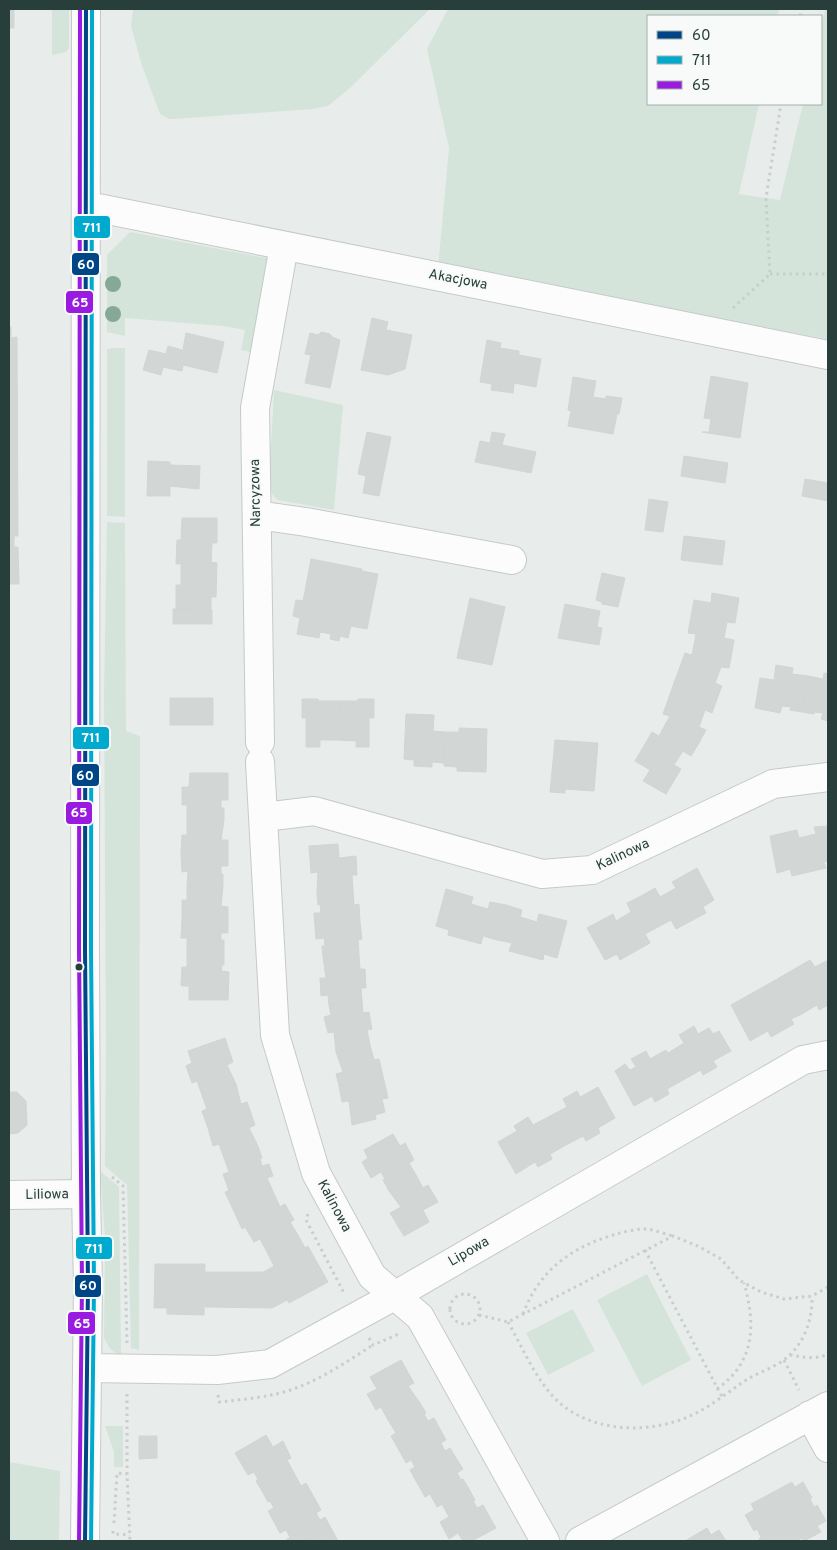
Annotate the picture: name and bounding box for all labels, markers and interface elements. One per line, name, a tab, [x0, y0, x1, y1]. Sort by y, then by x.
legend	[647, 15, 822, 105]
text: 60	[692, 27, 711, 46]
text: 711	[692, 52, 711, 71]
text: 65	[692, 77, 710, 96]
line badge: 711	[73, 215, 111, 239]
text: 711	[83, 220, 101, 237]
line badge: 60	[71, 252, 100, 276]
text: 60	[77, 257, 95, 274]
street label: Akacjowa	[427, 266, 489, 294]
line badge: 65	[65, 290, 94, 314]
text: 65	[71, 295, 89, 312]
street label: Narcyzowa	[247, 459, 265, 527]
line badge: 711	[72, 726, 110, 750]
text: 711	[82, 730, 100, 747]
line badge: 60	[71, 763, 100, 787]
text: 60	[76, 768, 94, 785]
line badge: 65	[65, 801, 93, 825]
text: 65	[70, 805, 88, 822]
street label: Kalinowa	[594, 835, 652, 875]
unlabelled marker	[74, 962, 84, 972]
street label: Kalinowa	[313, 1177, 355, 1235]
street label: Liliowa	[25, 1186, 69, 1204]
street label: Lipowa	[446, 1234, 492, 1270]
line badge: 711	[75, 1236, 113, 1260]
text: 711	[85, 1241, 103, 1258]
line badge: 60	[74, 1274, 102, 1298]
text: 60	[79, 1278, 97, 1295]
line badge: 65	[67, 1311, 96, 1335]
text: 65	[73, 1316, 91, 1333]

